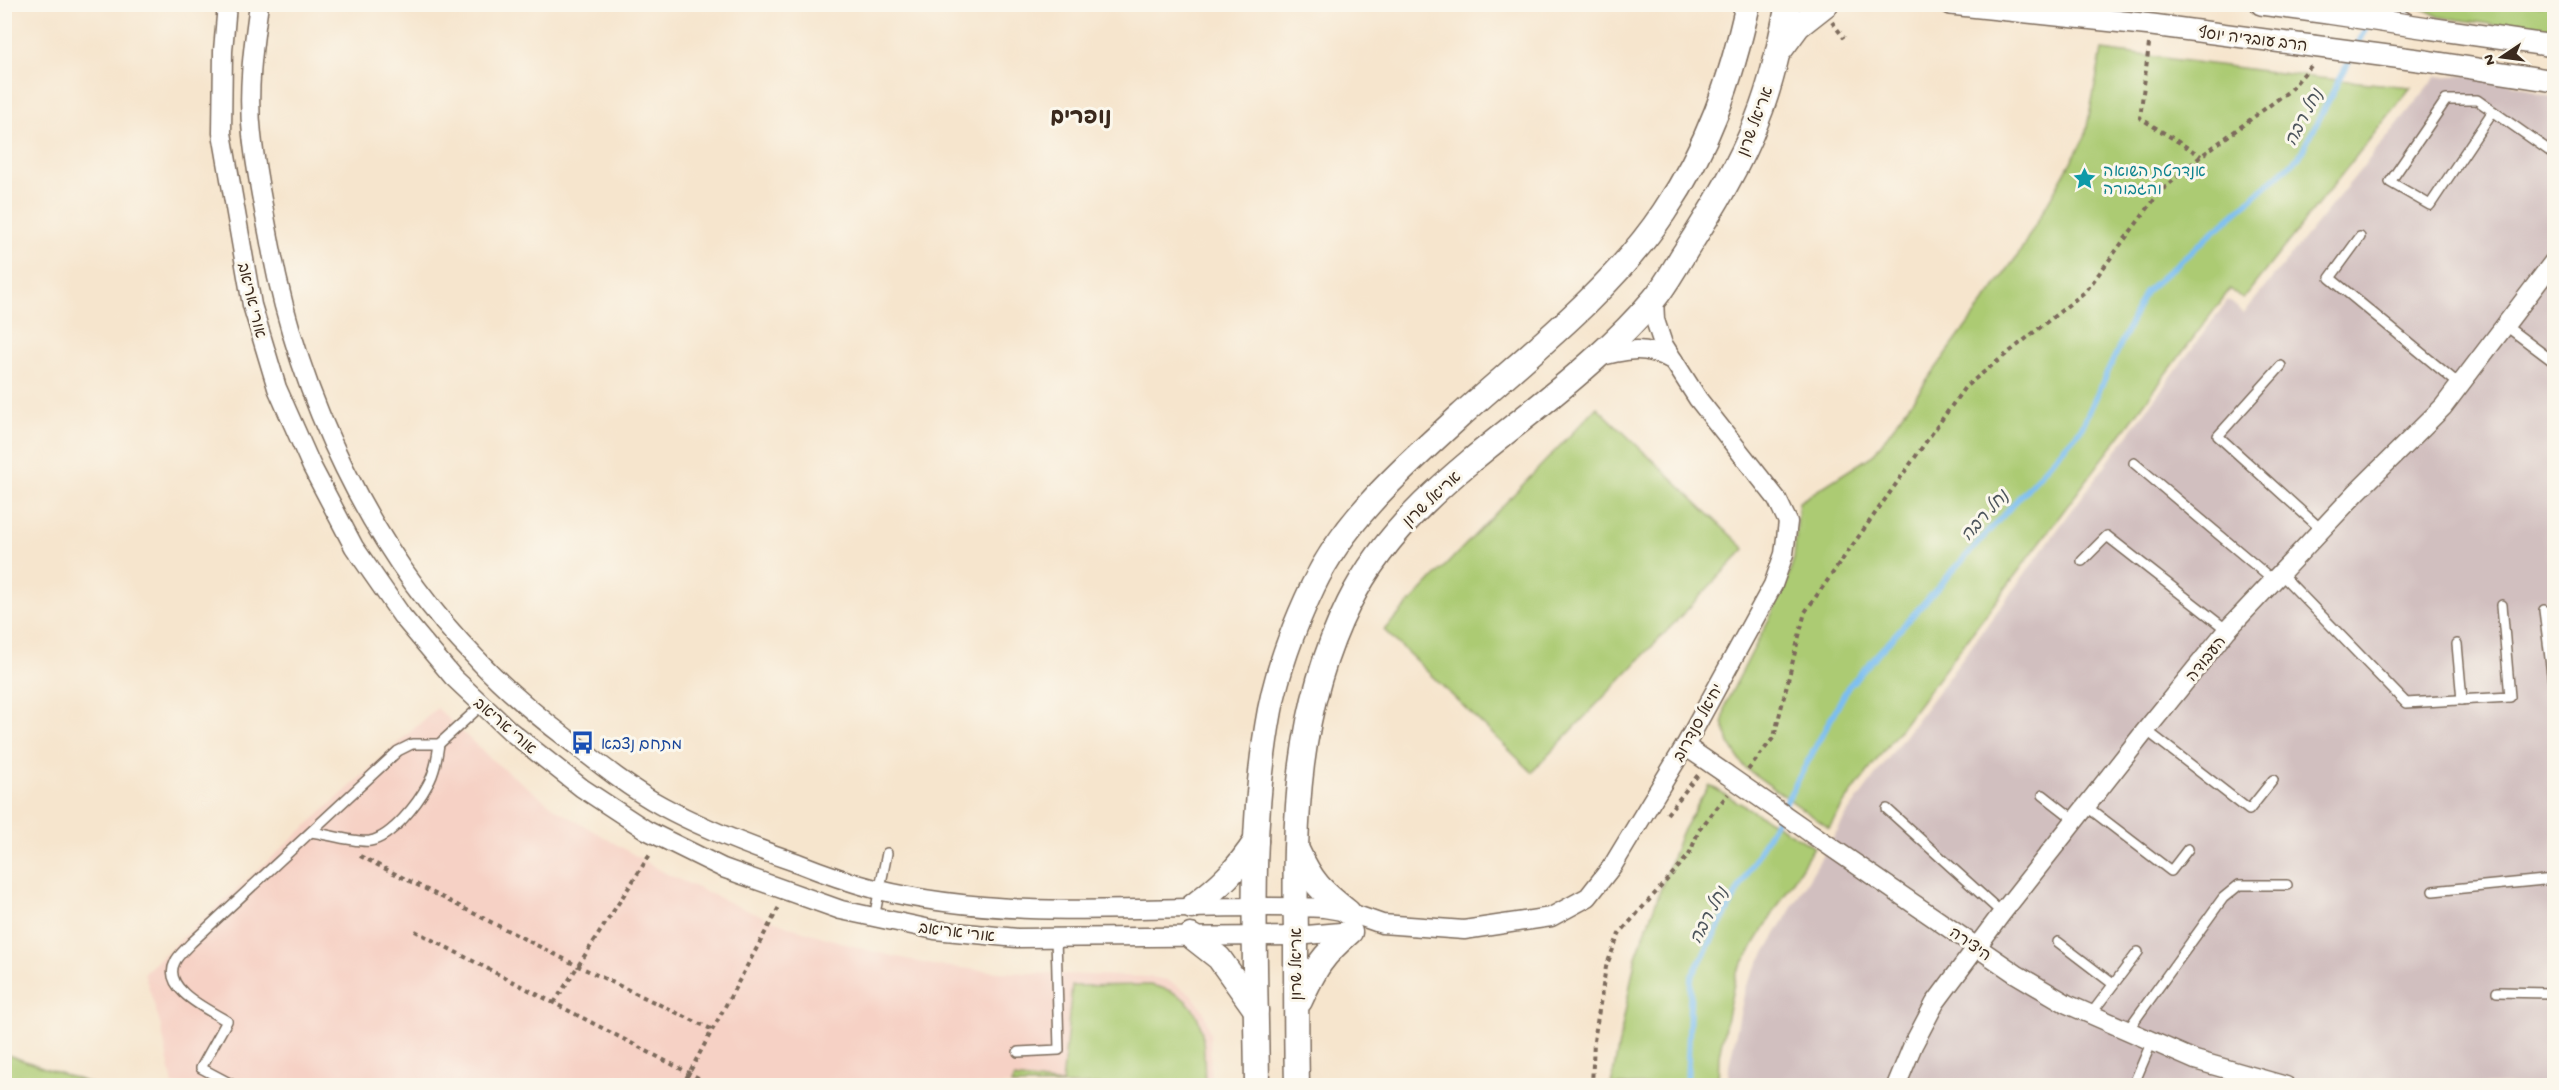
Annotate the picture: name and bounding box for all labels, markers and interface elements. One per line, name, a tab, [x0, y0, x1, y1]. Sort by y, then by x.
street label: הרב עובדיה יוסף	[2197, 23, 2309, 58]
north arrow	[2472, 27, 2532, 87]
text: N	[2480, 52, 2501, 67]
street label: אריאל שרון	[1733, 84, 1779, 160]
water label: נחל רבה	[2281, 84, 2330, 150]
district label: נופרים	[1050, 106, 1112, 132]
place label: אנדרטת השואה והגבורה	[2103, 163, 2206, 201]
place icon: אנדרטת השואה והגבורה	[2072, 166, 2098, 192]
street label: אורי אריאב	[231, 261, 268, 340]
street label: אריאל שרון	[1399, 467, 1466, 532]
water label: נחל רבה	[1957, 485, 2015, 546]
street label: העבודה	[2184, 634, 2232, 687]
street label: יחיאל סנדרוב	[1669, 681, 1729, 766]
street label: אורי אריאב	[469, 695, 539, 760]
bus stop icon: מתחם נצבא	[570, 730, 596, 756]
place label: מתחם נצבא	[601, 737, 682, 756]
water label: נחל רבה	[1686, 882, 1735, 948]
street label: אורי אריאב	[917, 920, 996, 949]
street label: היצירה	[1945, 925, 1993, 967]
street label: אריאל שרון	[1287, 928, 1308, 1000]

